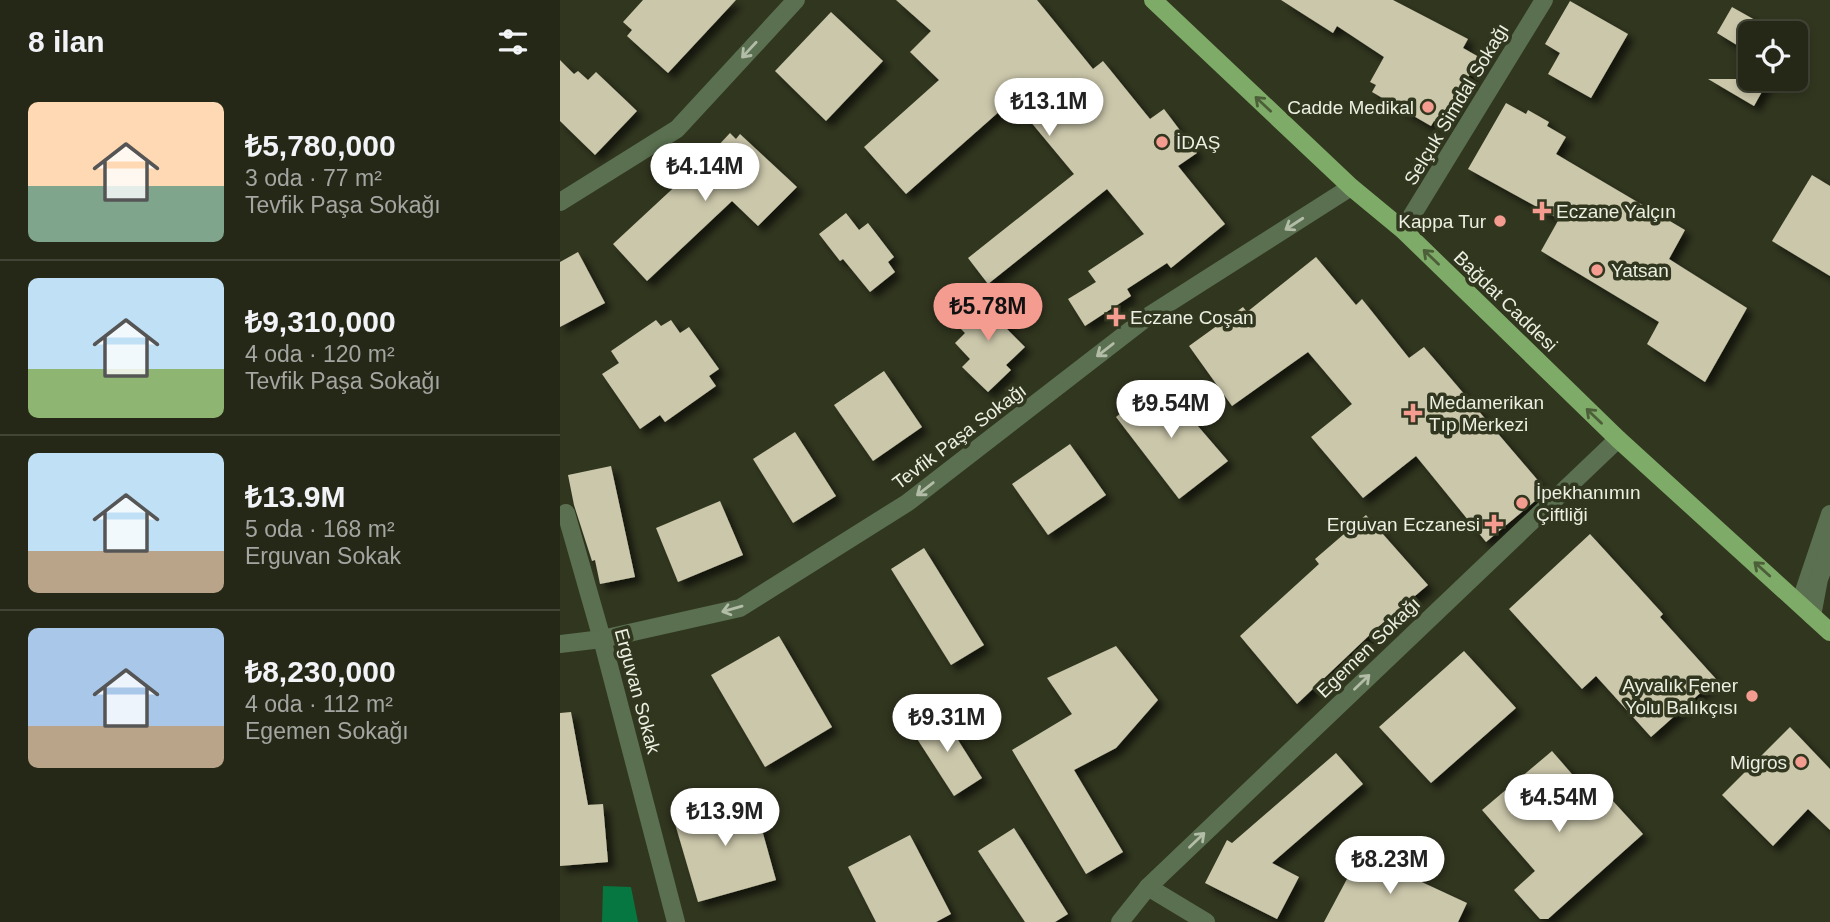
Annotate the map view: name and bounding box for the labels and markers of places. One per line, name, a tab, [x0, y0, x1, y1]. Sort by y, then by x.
pin: ₺13.1M	[992, 78, 1106, 138]
place label: Cadde Medikal	[1287, 97, 1414, 118]
marker: Cadde Medikal	[1420, 99, 1436, 115]
place label: İDAŞ	[1176, 132, 1220, 153]
marker: İDAŞ	[1154, 134, 1170, 150]
pin: ₺4.14M	[648, 144, 762, 203]
place label: Eczane Yalçın	[1556, 201, 1676, 222]
marker: Eczane Yalçın	[1534, 203, 1550, 219]
place label: Kappa Tur	[1398, 211, 1487, 232]
marker: Kappa Tur	[1492, 213, 1508, 229]
place label: Yatsan	[1611, 260, 1669, 281]
marker: Yatsan	[1589, 262, 1605, 278]
pin: ₺5.78M	[931, 284, 1045, 343]
place label: Eczane Coşan	[1130, 307, 1254, 328]
marker: Eczane Coşan	[1108, 309, 1124, 325]
pin: ₺9.54M	[1114, 380, 1228, 440]
place label: Medamerikan Tıp Merkezi	[1429, 392, 1544, 435]
marker: Medamerikan Tıp Merkezi	[1403, 403, 1423, 423]
place label: İpekhanımın Çiftliği	[1536, 482, 1641, 525]
marker: İpekhanımın Çiftliği	[1514, 495, 1530, 511]
place label: Erguvan Eczanesi	[1327, 514, 1480, 535]
marker: Erguvan Eczanesi	[1486, 516, 1502, 532]
place label: Ayvalık Fener Yolu Balıkçısı	[1622, 675, 1739, 718]
marker: Ayvalık Fener Yolu Balıkçısı	[1744, 688, 1760, 704]
pin: ₺9.31M	[890, 694, 1004, 754]
place label: Migros	[1730, 752, 1787, 773]
marker: Migros	[1793, 754, 1809, 770]
pin: ₺4.54M	[1502, 774, 1616, 834]
pin: ₺13.9M	[668, 788, 782, 848]
pin: ₺8.23M	[1333, 836, 1447, 896]

